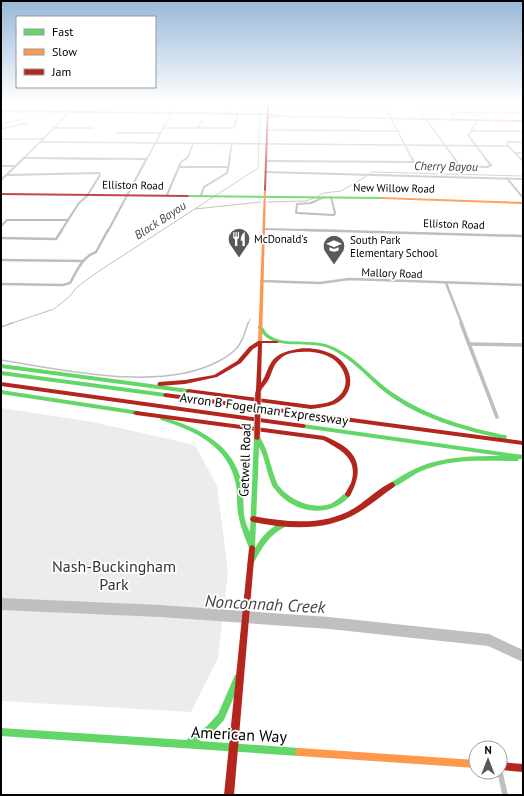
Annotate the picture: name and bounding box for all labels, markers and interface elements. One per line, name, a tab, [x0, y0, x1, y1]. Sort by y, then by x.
legend	[16, 16, 156, 88]
text: Fast	[52, 24, 73, 39]
text: Slow	[52, 44, 77, 59]
text: Jam	[51, 64, 71, 79]
water label: Cherry Bayou	[414, 158, 478, 174]
street label: Elliston Road	[102, 177, 164, 193]
street label: New Willow Road	[353, 180, 435, 196]
water label: Black Bayou	[131, 198, 189, 242]
street label: Elliston Road	[423, 216, 485, 232]
restaurant icon: McDonald's	[226, 226, 252, 259]
place label: McDonald's	[254, 232, 308, 246]
school or university icon: South Park Elementary School	[321, 233, 347, 266]
place label: South Park Elementary School	[350, 233, 438, 260]
street label: Mallory Road	[361, 265, 423, 281]
street label: Avron B Fogelman Expressway	[179, 389, 349, 429]
street label: Getwell Road	[235, 423, 255, 497]
park label: Nash-Buckingham Park	[52, 556, 176, 594]
water label: Nonconnah Creek	[204, 590, 327, 618]
street label: American Way	[191, 721, 288, 747]
north arrow	[468, 740, 508, 780]
text: N	[484, 743, 492, 757]

